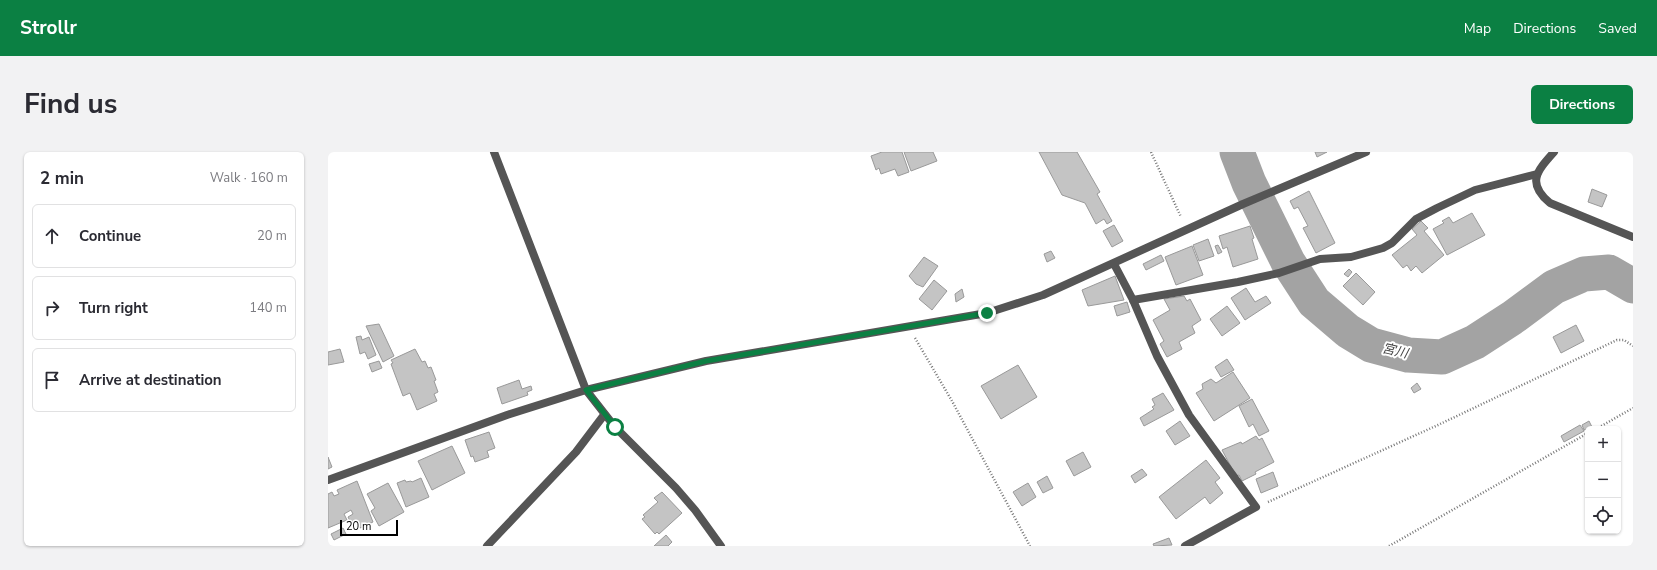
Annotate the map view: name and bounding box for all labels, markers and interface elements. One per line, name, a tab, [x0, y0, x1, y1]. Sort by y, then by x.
text: Strollr	[20, 15, 77, 41]
text: Map	[1464, 19, 1491, 38]
text: Directions	[1513, 19, 1576, 38]
text: Saved	[1598, 19, 1637, 38]
text: Find us	[24, 85, 118, 123]
button: Directions	[1531, 85, 1633, 124]
text: 2 min	[40, 167, 84, 190]
text: Walk · 160 m	[210, 169, 288, 187]
icon: ahead	[41, 225, 63, 247]
text: Continue	[79, 226, 141, 246]
text: 20 m	[257, 227, 287, 245]
icon: right	[41, 297, 63, 319]
text: Turn right	[79, 298, 148, 318]
text: 140 m	[249, 299, 287, 317]
route end	[978, 304, 996, 322]
water label: 宮川	[1380, 339, 1412, 363]
icon: arrive	[41, 369, 63, 391]
text: Arrive at destination	[79, 370, 222, 390]
route start	[606, 418, 624, 436]
map controls	[1585, 426, 1621, 534]
button: +	[1585, 426, 1621, 462]
button: −	[1585, 462, 1621, 498]
button: locate	[1585, 498, 1621, 534]
scale bar	[340, 518, 398, 537]
text: 20 m	[346, 519, 371, 534]

